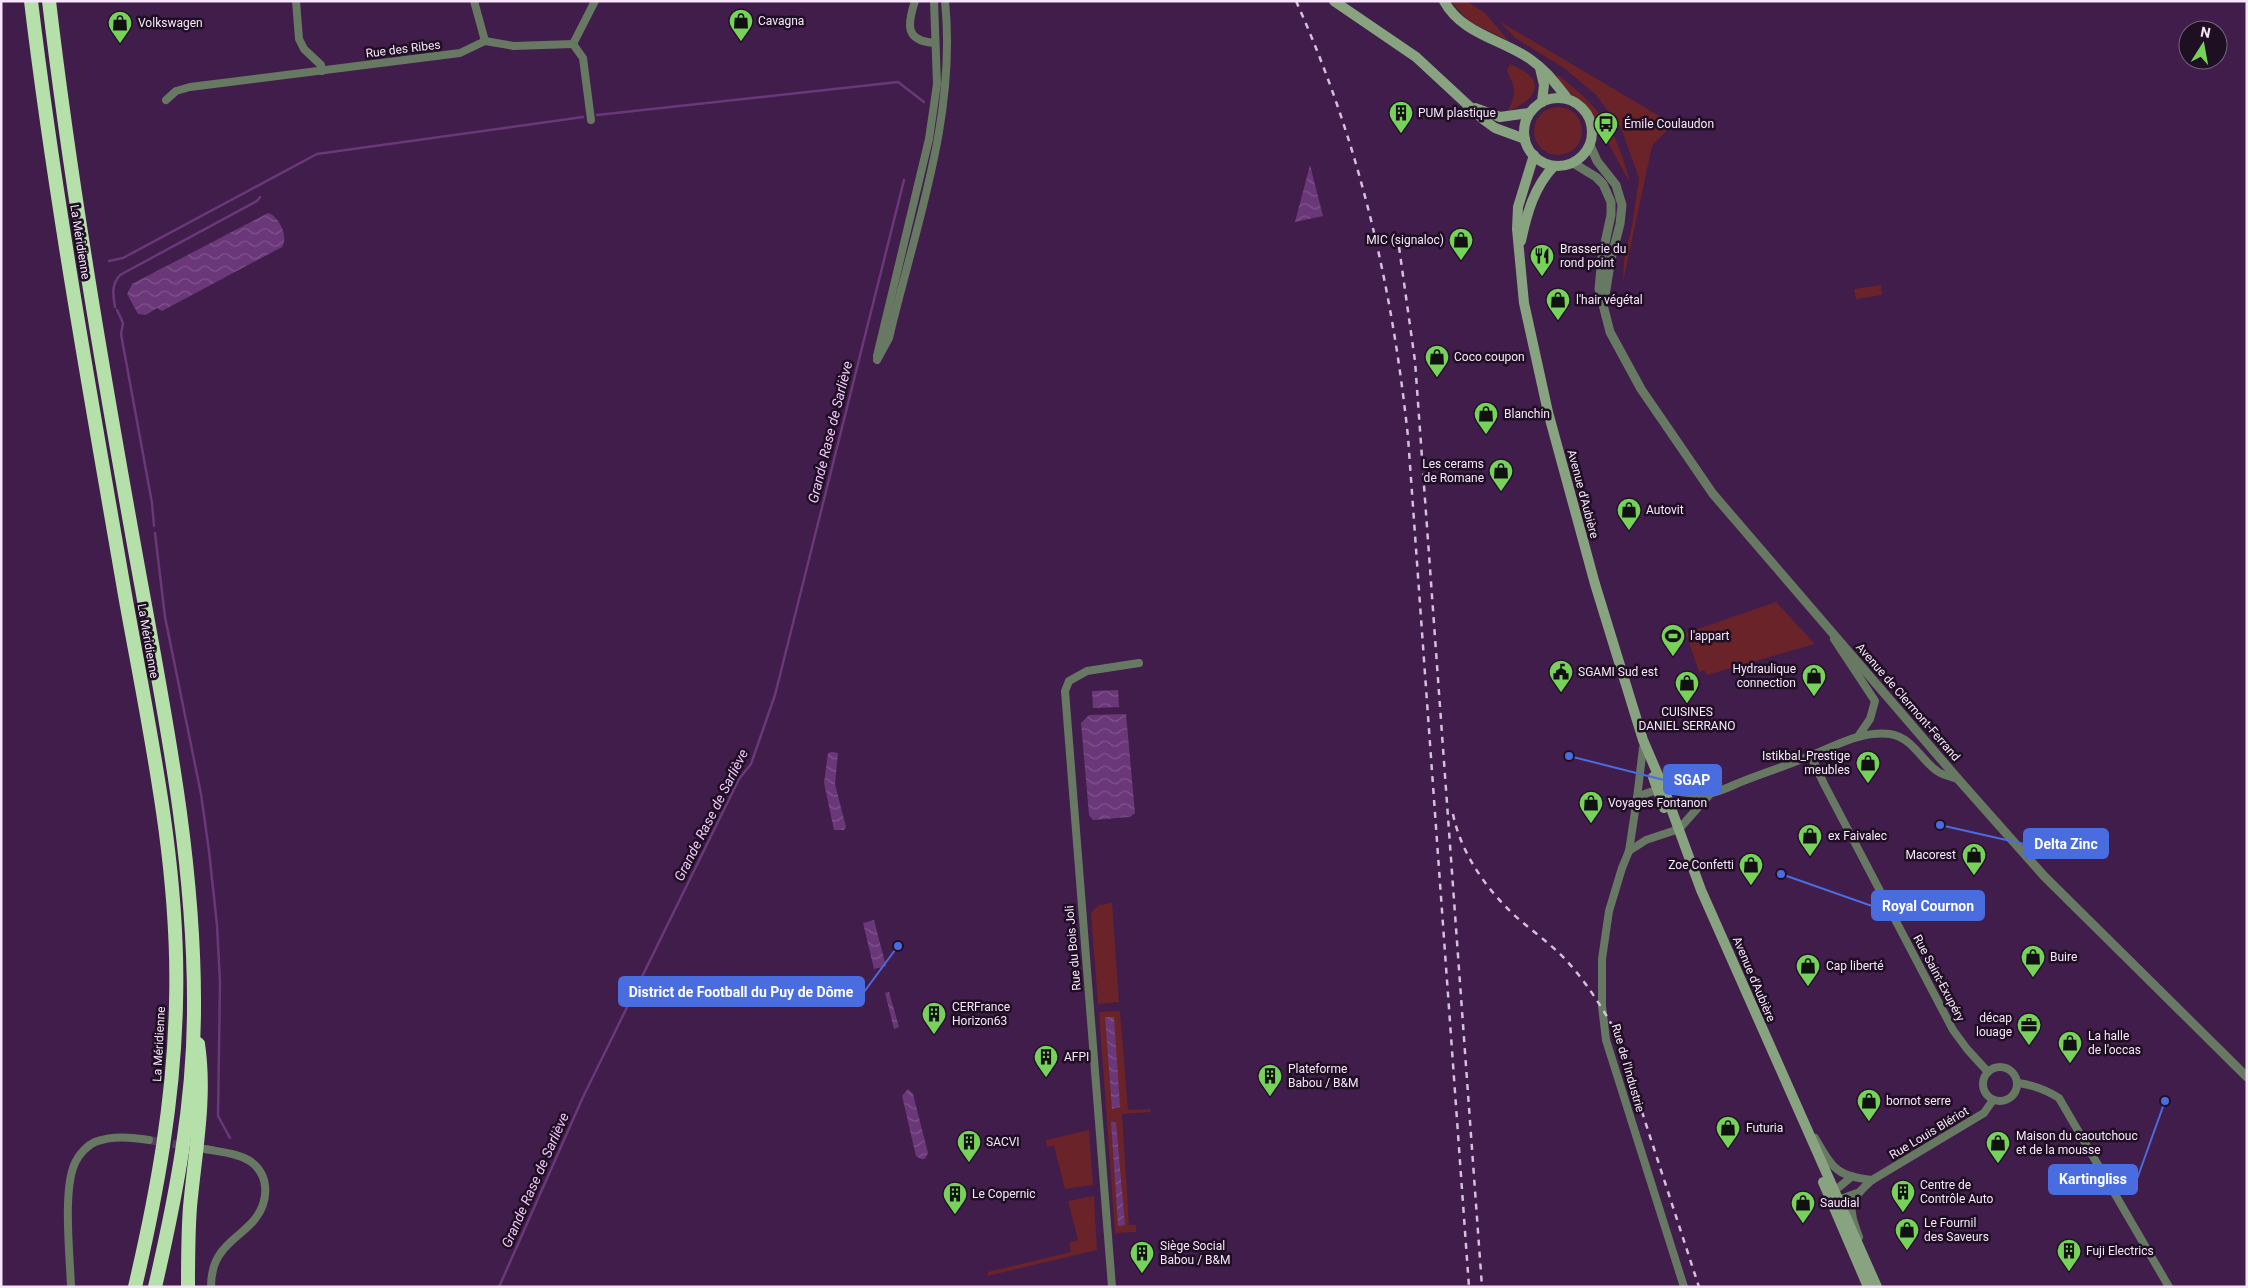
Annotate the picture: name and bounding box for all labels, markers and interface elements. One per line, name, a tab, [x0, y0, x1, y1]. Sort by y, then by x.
shop icon: Cavagna	[728, 8, 754, 42]
shop icon: Volkswagen	[107, 10, 133, 44]
place label: Cavagna	[758, 14, 804, 28]
place label: Volkswagen	[138, 16, 203, 30]
north arrow	[2178, 20, 2228, 70]
text: N	[2199, 23, 2212, 41]
street label: Rue des Ribes	[365, 37, 441, 61]
building icon: PUM plastique	[1388, 100, 1414, 134]
place label: PUM plastique	[1418, 106, 1496, 120]
bus stop icon: Émile Coulaudon	[1593, 111, 1619, 145]
place label: Émile Coulaudon	[1624, 116, 1714, 131]
street label: La Méridienne	[67, 204, 93, 280]
shop icon: MIC (signaloc)	[1448, 227, 1474, 261]
place label: MIC (signaloc)	[1366, 233, 1444, 247]
place label: Brasserie du rond point	[1560, 242, 1626, 270]
restaurant icon: Brasserie du rond point	[1529, 243, 1555, 277]
shop icon: l'hair végétal	[1545, 287, 1571, 321]
place label: l'hair végétal	[1576, 293, 1643, 307]
shop icon: Coco coupon	[1424, 344, 1450, 378]
place label: Coco coupon	[1454, 350, 1525, 364]
water label: Grande Rase de Sarliève	[805, 359, 855, 505]
shop icon: Blanchin	[1473, 401, 1499, 435]
place label: Blanchin	[1504, 407, 1550, 421]
street label: Avenue d'Aubière	[1564, 448, 1602, 540]
place label: Les cerams de Romane	[1422, 457, 1484, 485]
shop icon: Les cerams de Romane	[1488, 458, 1514, 492]
shop icon: Autovit	[1616, 497, 1642, 531]
place label: Autovit	[1646, 503, 1684, 517]
street label: La Méridienne	[135, 603, 161, 679]
sports icon: l'appart	[1660, 623, 1686, 657]
place label: l'appart	[1690, 629, 1730, 643]
street label: Avenue de Clermont-Ferrand	[1853, 640, 1963, 764]
public building icon: SGAMI Sud est	[1548, 659, 1574, 693]
place label: Hydraulique connection	[1732, 662, 1796, 690]
shop icon: Hydraulique connection	[1801, 663, 1827, 697]
place label: SGAMI Sud est	[1578, 665, 1658, 679]
shop icon: CUISINES DANIEL SERRANO	[1674, 670, 1700, 704]
place label: CUISINES DANIEL SERRANO	[1638, 705, 1736, 733]
water label: Grande Rase de Sarliève	[671, 746, 751, 884]
place label: Istikbal_Prestige meubles	[1762, 749, 1850, 777]
shop icon: Istikbal_Prestige meubles	[1855, 750, 1881, 784]
callout: SGAP	[1664, 765, 1721, 794]
text: SGAP	[1674, 772, 1710, 788]
shop icon: Voyages Fontanon	[1578, 790, 1604, 824]
place label: Voyages Fontanon	[1608, 796, 1707, 810]
shop icon: ex Faivalec	[1797, 823, 1823, 857]
place label: ex Faivalec	[1828, 829, 1887, 843]
callout: Delta Zinc	[2024, 829, 2108, 858]
text: Delta Zinc	[2034, 836, 2098, 852]
shop icon: Macorest	[1961, 842, 1987, 876]
place label: Macorest	[1905, 848, 1956, 862]
shop icon: Zoe Confetti	[1738, 852, 1764, 886]
place label: Zoe Confetti	[1668, 858, 1734, 872]
callout: Royal Cournon	[1872, 891, 1984, 920]
text: Royal Cournon	[1882, 898, 1974, 914]
street label: Rue du Bois Joli	[1062, 905, 1084, 991]
street label: Rue Saint-Exupéry	[1910, 932, 1968, 1024]
street label: Avenue d'Aubière	[1730, 934, 1778, 1024]
shop icon: Buire	[2020, 944, 2046, 978]
place label: Buire	[2050, 950, 2077, 964]
shop icon: Cap liberté	[1795, 953, 1821, 987]
place label: Cap liberté	[1826, 959, 1884, 973]
callout: District de Football du Puy de Dôme	[619, 977, 864, 1006]
text: District de Football du Puy de Dôme	[629, 984, 854, 1000]
place label: CERFrance Horizon63	[952, 1000, 1010, 1028]
building icon: CERFrance Horizon63	[921, 1001, 947, 1035]
street label: La Méridienne	[150, 1006, 168, 1082]
place label: décap louage	[1976, 1011, 2012, 1039]
office icon: décap louage	[2016, 1012, 2042, 1046]
street label: Rue de l'Industrie	[1609, 1022, 1647, 1114]
place label: La halle de l'occas	[2088, 1029, 2141, 1057]
shop icon: La halle de l'occas	[2057, 1030, 2083, 1064]
building icon: AFPI	[1033, 1044, 1059, 1078]
place label: AFPI	[1064, 1050, 1089, 1064]
place label: Plateforme Babou / B&M	[1288, 1062, 1359, 1090]
building icon: Plateforme Babou / B&M	[1257, 1063, 1283, 1097]
shop icon: bornot serre	[1856, 1088, 1882, 1122]
place label: bornot serre	[1886, 1094, 1951, 1108]
street label: Rue Louis Blériot	[1887, 1104, 1971, 1162]
water label: Grande Rase de Sarliève	[498, 1110, 572, 1250]
shop icon: Futuria	[1715, 1115, 1741, 1149]
place label: Futuria	[1746, 1121, 1783, 1135]
building icon: SACVI	[956, 1129, 982, 1163]
place label: Maison du caoutchouc et de la mousse	[2016, 1129, 2138, 1157]
shop icon: Maison du caoutchouc et de la mousse	[1985, 1130, 2011, 1164]
place label: SACVI	[986, 1135, 1020, 1149]
callout: Kartingliss	[2049, 1165, 2137, 1194]
text: Kartingliss	[2059, 1171, 2127, 1187]
place label: Centre de Contrôle Auto	[1920, 1178, 1993, 1206]
building icon: Centre de Contrôle Auto	[1890, 1179, 1916, 1213]
building icon: Le Copernic	[942, 1181, 968, 1215]
place label: Le Copernic	[972, 1187, 1035, 1201]
shop icon: Saudial	[1790, 1190, 1816, 1224]
place label: Saudial	[1820, 1196, 1859, 1210]
place label: Le Fournil des Saveurs	[1924, 1216, 1989, 1244]
shop icon: Le Fournil des Saveurs	[1894, 1217, 1920, 1251]
building icon: Fuji Electrics	[2056, 1238, 2082, 1272]
place label: Siège Social Babou / B&M	[1160, 1239, 1231, 1267]
building icon: Siège Social Babou / B&M	[1129, 1240, 1155, 1274]
place label: Fuji Electrics	[2086, 1244, 2154, 1258]

